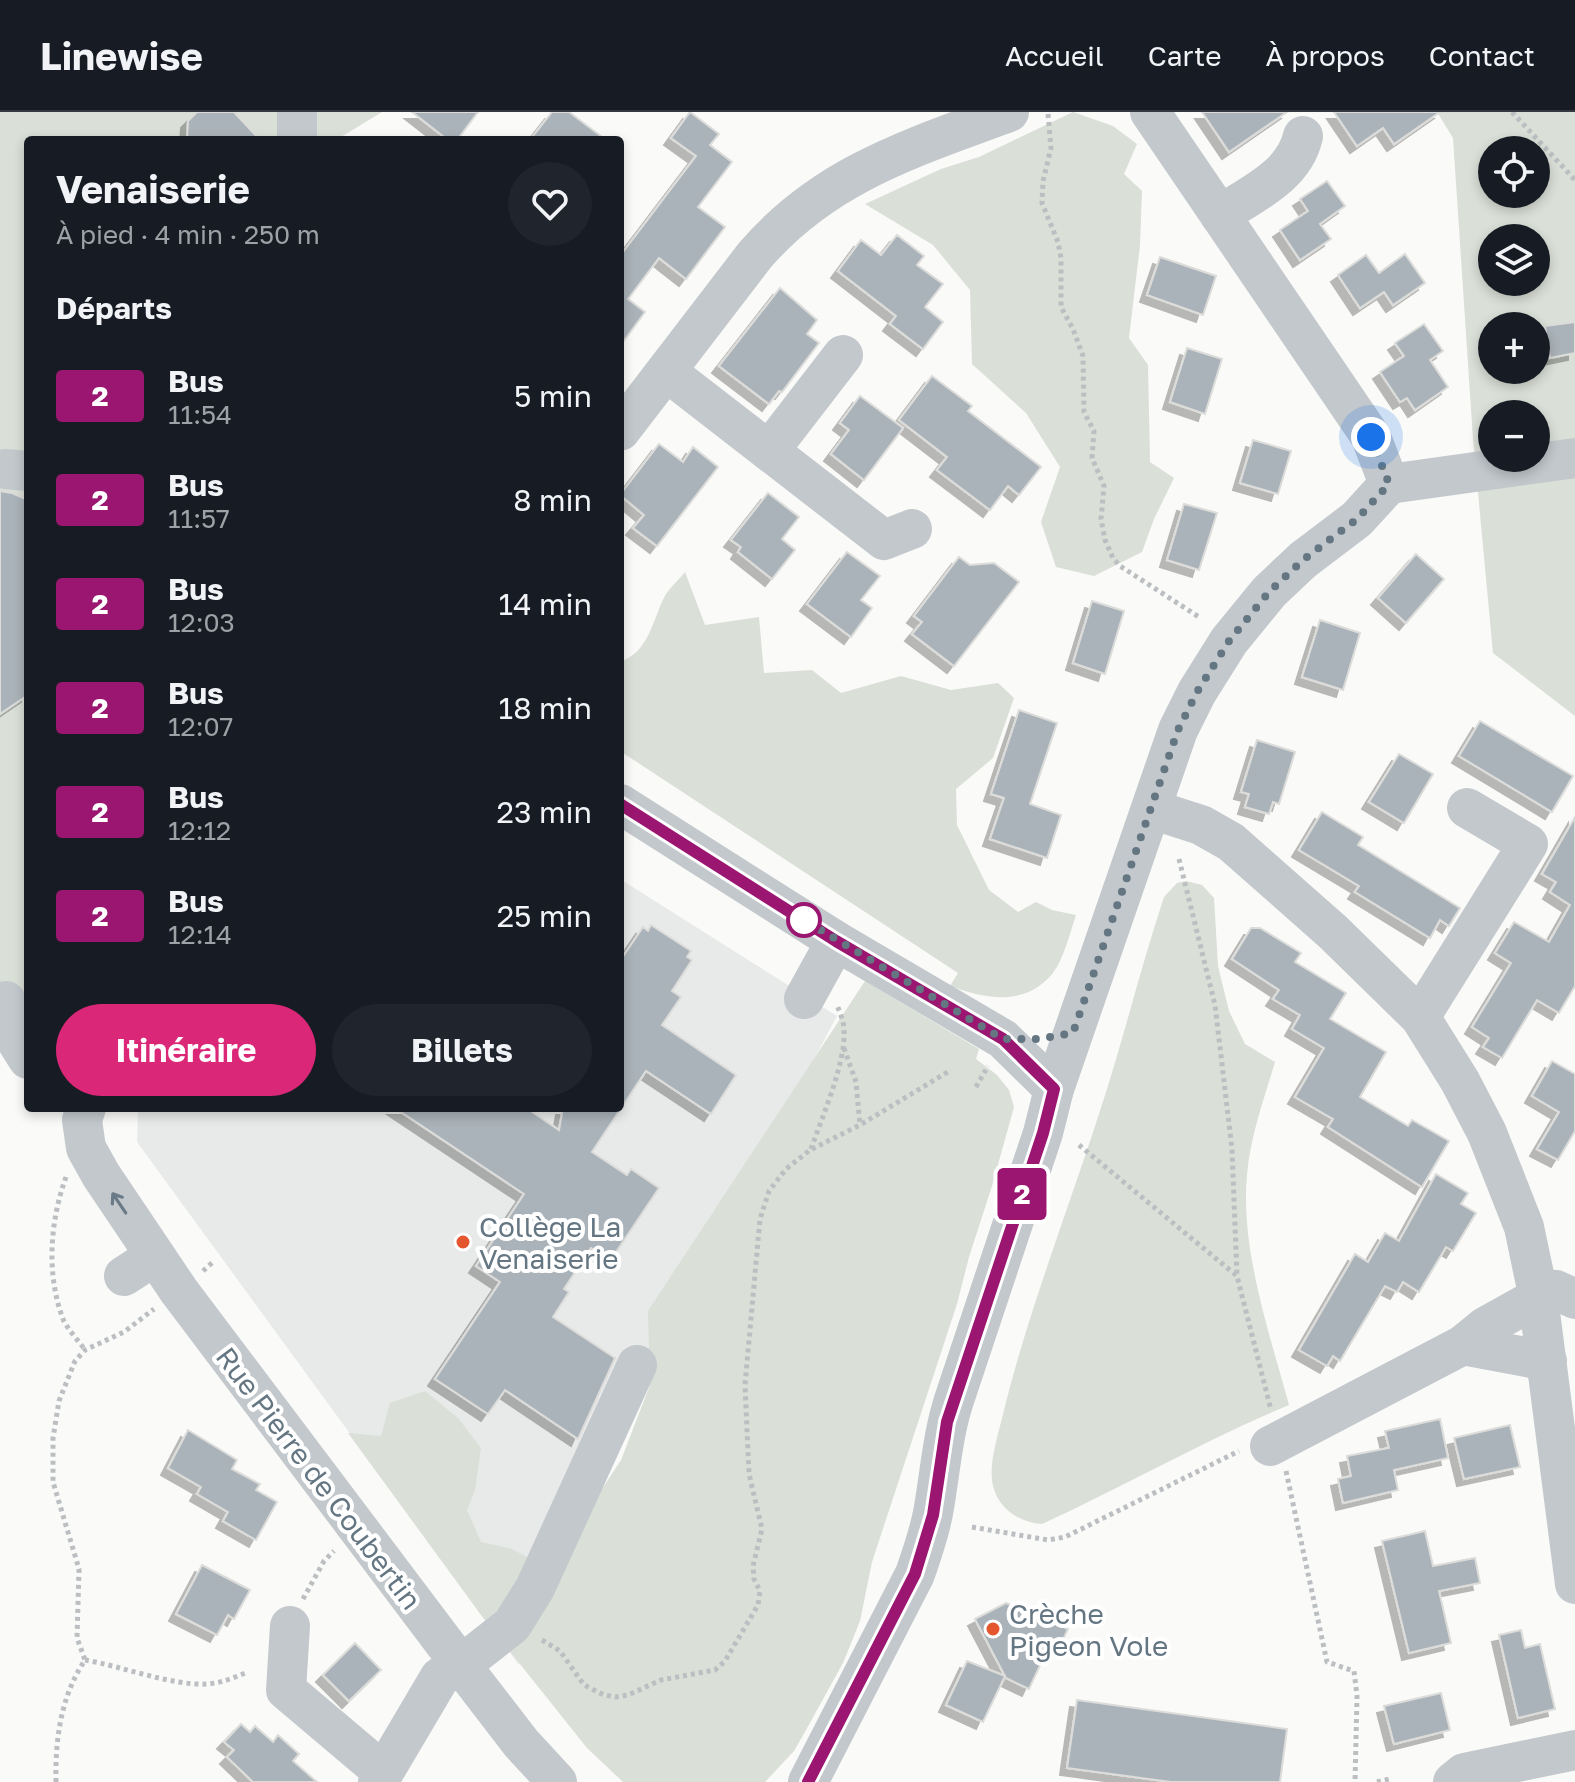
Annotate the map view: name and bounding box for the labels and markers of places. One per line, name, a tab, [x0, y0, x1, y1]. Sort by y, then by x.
unlabelled marker	[787, 903, 821, 937]
place label: Collège La Venaiserie	[479, 1210, 621, 1275]
marker: Collège La Venaiserie	[454, 1233, 472, 1251]
place label: Crèche Pigeon Vole	[1009, 1597, 1168, 1662]
marker: Crèche Pigeon Vole	[984, 1620, 1002, 1638]

